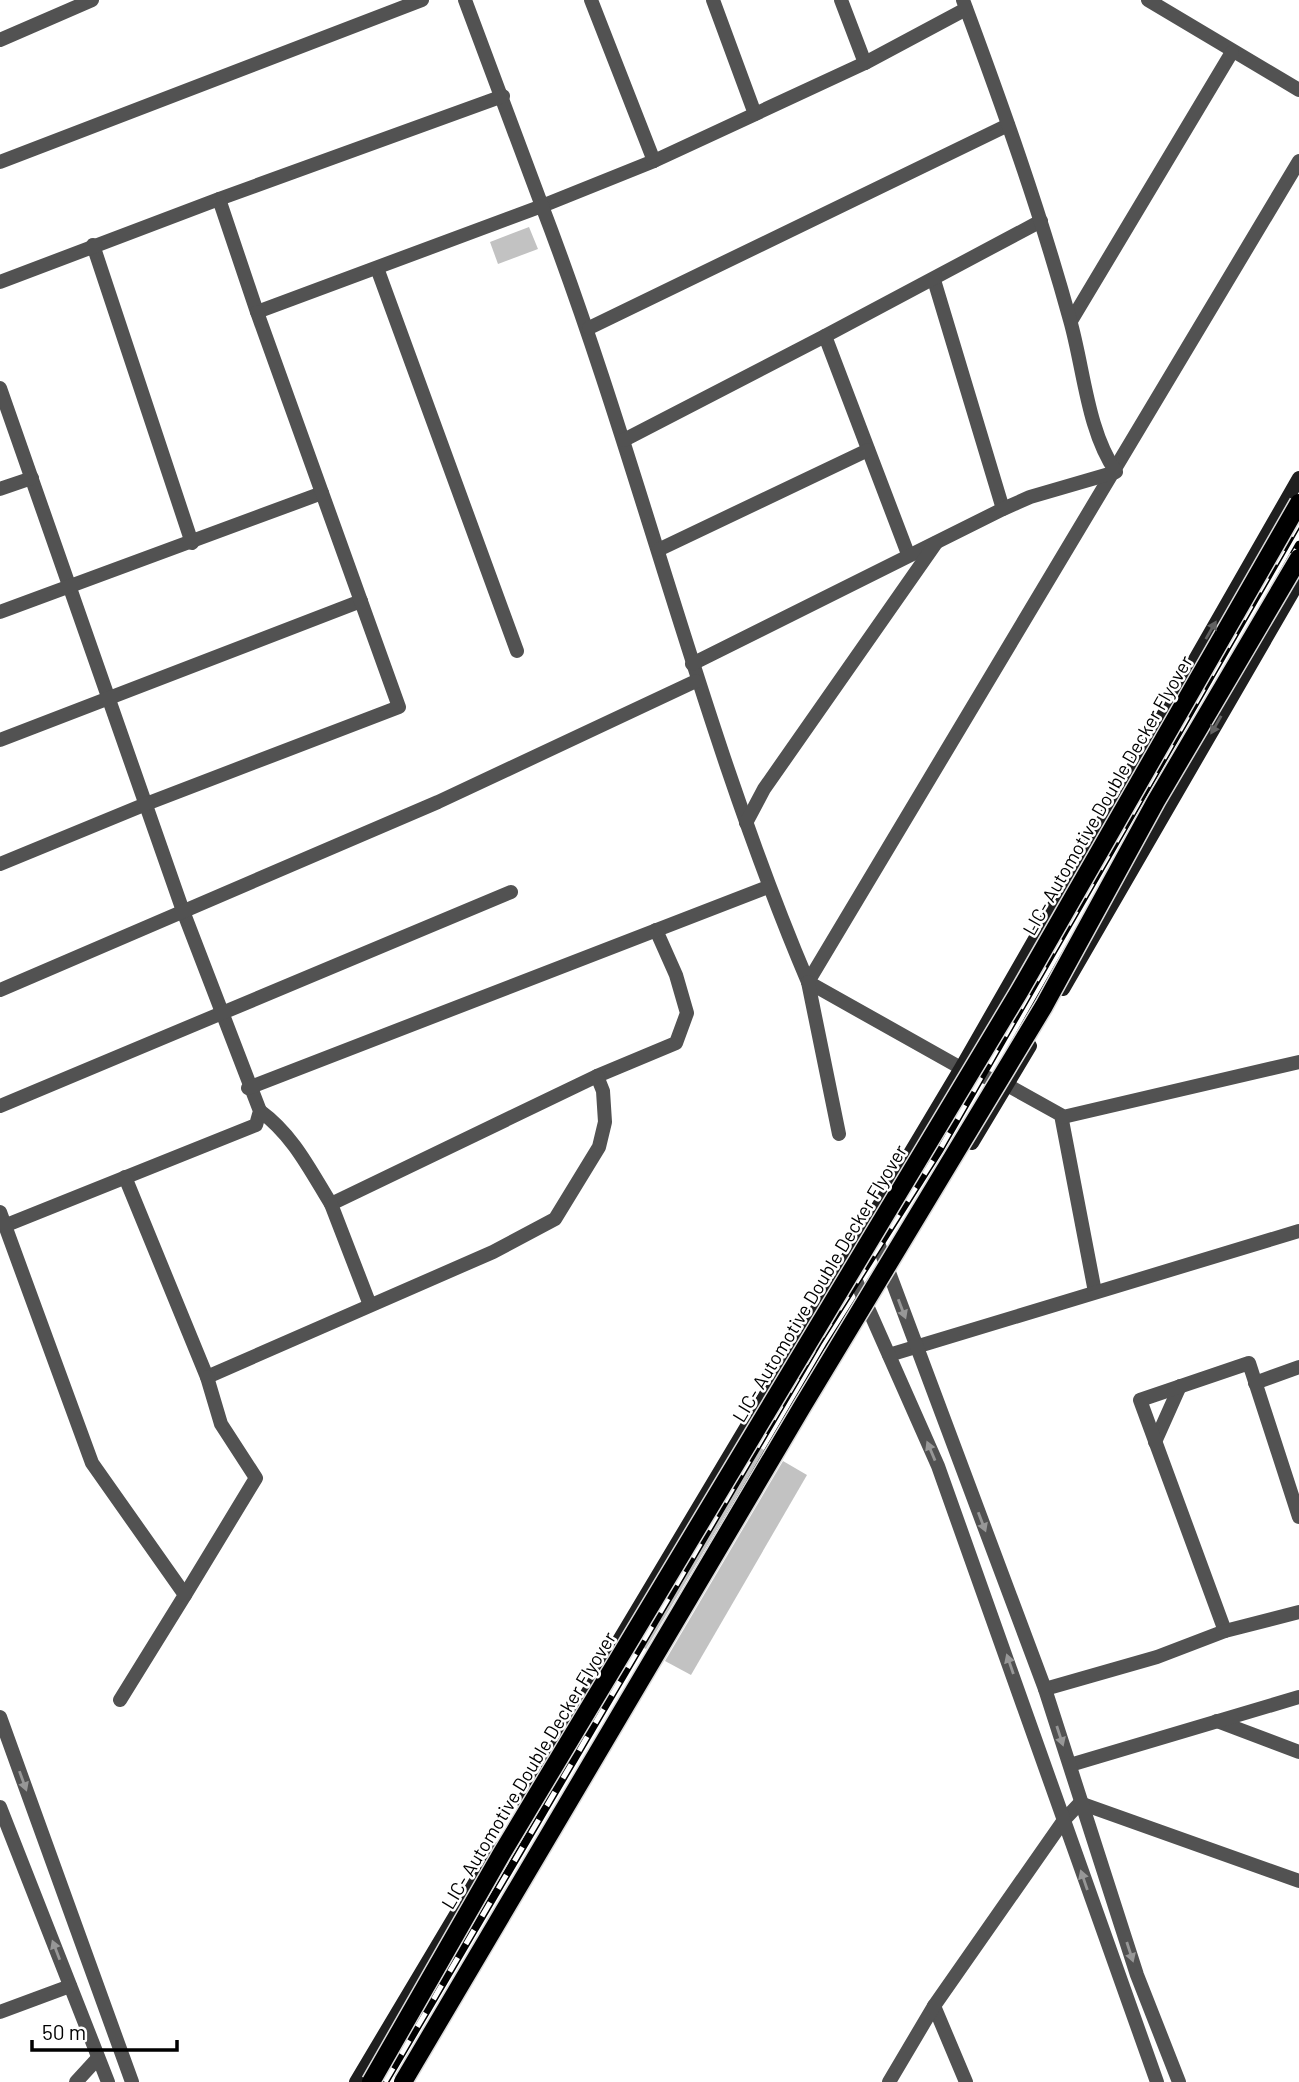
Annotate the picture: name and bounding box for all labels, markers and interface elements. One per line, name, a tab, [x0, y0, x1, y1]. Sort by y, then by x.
one-way arrow	[1205, 620, 1217, 640]
street label: LIC- Automotive Double Decker Flyover	[1017, 651, 1197, 939]
one-way arrow	[1209, 716, 1222, 735]
street label: LIC- Automotive Double Decker Flyover	[727, 1140, 911, 1426]
one-way arrow	[897, 1299, 908, 1320]
one-way arrow	[925, 1441, 937, 1461]
one-way arrow	[977, 1512, 988, 1533]
street label: LIC- Automotive Double Decker Flyover	[436, 1627, 620, 1913]
one-way arrow	[1004, 1654, 1015, 1675]
one-way arrow	[1056, 1725, 1066, 1746]
one-way arrow	[18, 1770, 29, 1791]
one-way arrow	[1078, 1869, 1089, 1890]
one-way arrow	[51, 1940, 62, 1961]
one-way arrow	[1125, 1942, 1136, 1963]
scale bar	[32, 2008, 177, 2052]
text: 50 m	[42, 2019, 86, 2044]

